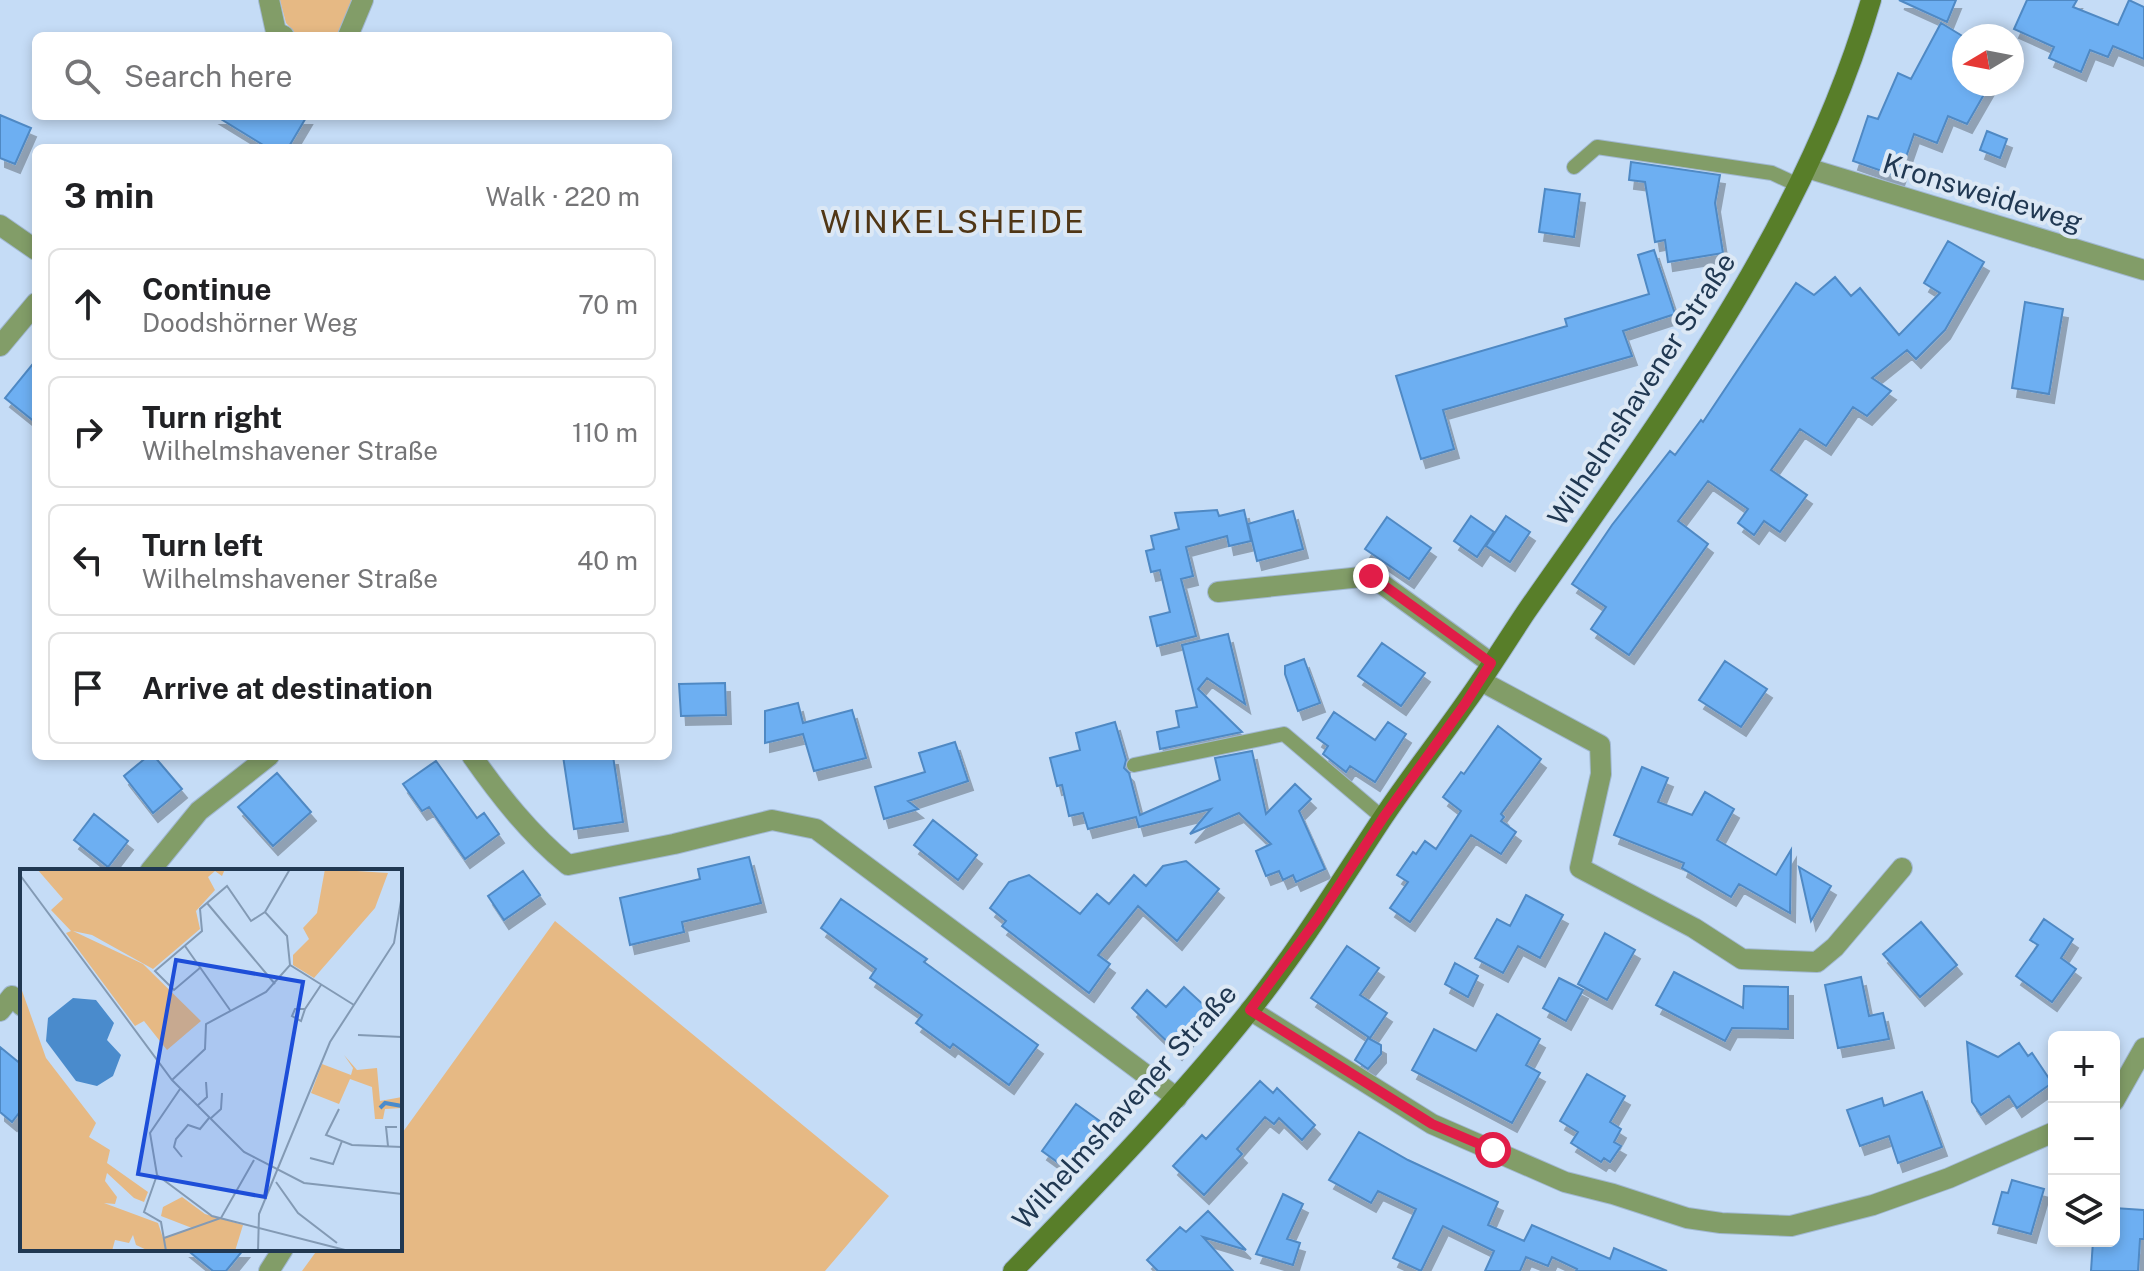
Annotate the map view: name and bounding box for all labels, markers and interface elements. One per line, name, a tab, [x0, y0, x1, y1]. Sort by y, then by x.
north arrow	[1952, 24, 2024, 96]
search box	[32, 32, 672, 120]
icon: search	[60, 54, 104, 98]
text: Search here	[124, 58, 292, 94]
street label: Kronsweideweg	[1879, 146, 2087, 238]
text: 3 min	[64, 176, 154, 216]
text: Walk · 220 m	[485, 181, 640, 212]
district label: WINKELSHEIDE	[820, 203, 1086, 240]
street label: Wilhelmshavener Straße	[1540, 246, 1742, 532]
text: Continue	[142, 271, 272, 307]
icon: ahead	[66, 282, 110, 326]
text: 70 m	[578, 289, 638, 320]
text: Doodshörner Weg	[142, 307, 358, 338]
text: Turn right	[142, 399, 282, 435]
icon: right	[66, 410, 110, 454]
text: 110 m	[572, 417, 638, 448]
text: Wilhelmshavener Straße	[142, 435, 438, 466]
text: Turn left	[142, 527, 263, 563]
icon: left	[66, 538, 110, 582]
text: 40 m	[577, 545, 638, 576]
route end	[1353, 558, 1389, 594]
text: Wilhelmshavener Straße	[142, 563, 438, 594]
icon: arrive	[66, 666, 110, 710]
text: Arrive at destination	[142, 670, 433, 706]
inset map	[20, 869, 402, 1251]
street label: Wilhelmshavener Straße	[1005, 977, 1243, 1235]
map controls	[2048, 1031, 2120, 1247]
button: +	[2048, 1031, 2120, 1103]
button: −	[2048, 1103, 2120, 1175]
route start	[1475, 1132, 1511, 1168]
button: layers	[2048, 1175, 2120, 1247]

